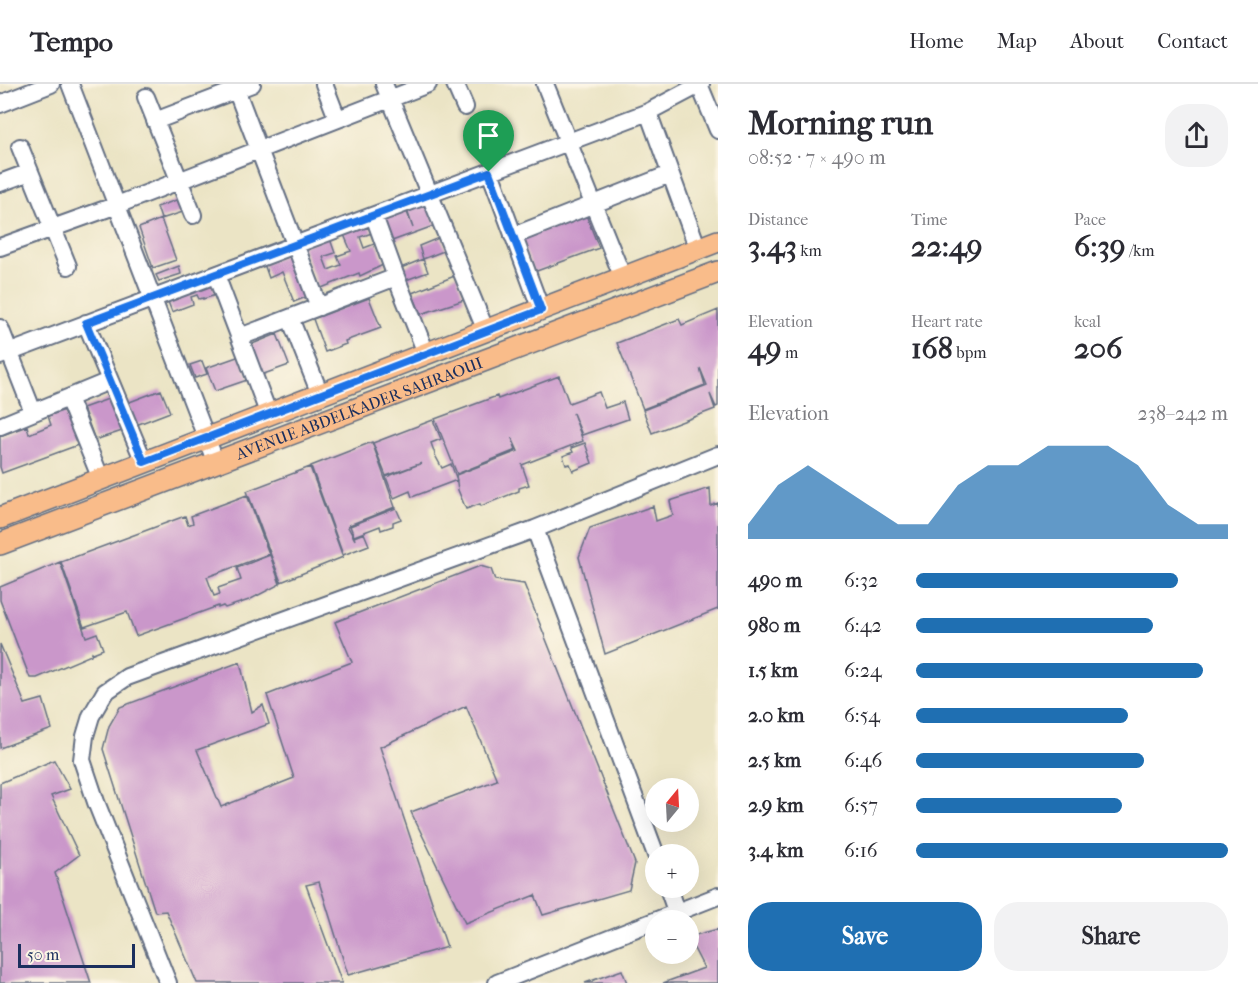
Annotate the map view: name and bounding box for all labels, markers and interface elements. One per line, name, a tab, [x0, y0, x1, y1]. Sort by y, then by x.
text: Tempo	[30, 25, 113, 58]
text: Home	[909, 29, 964, 53]
text: Map	[997, 29, 1037, 53]
text: About	[1070, 29, 1124, 53]
text: Contact	[1157, 29, 1228, 53]
text: Morning run	[748, 104, 933, 143]
button: share	[1165, 104, 1228, 167]
pin	[463, 110, 514, 172]
icon: arrive	[472, 119, 505, 152]
text: 08:52 · 7 × 490 m	[748, 146, 886, 169]
text: Distance	[748, 210, 808, 229]
text: Time	[911, 210, 947, 229]
text: Pace	[1074, 210, 1106, 229]
text: 3.43	[748, 229, 797, 264]
text: 22:49	[911, 229, 983, 264]
text: 6:39	[1074, 229, 1126, 264]
text: km	[797, 241, 822, 260]
text: /km	[1126, 241, 1154, 260]
text: Elevation	[748, 312, 813, 331]
text: Heart rate	[911, 312, 983, 331]
text: kcal	[1074, 312, 1101, 331]
text: 49	[748, 331, 781, 366]
text: 168	[911, 331, 953, 366]
text: 206	[1074, 331, 1122, 366]
text: m	[781, 343, 798, 362]
text: bpm	[953, 343, 987, 362]
street label: AVENUE ABDELKADER SAHRAOUI	[232, 353, 485, 464]
text: Elevation	[748, 402, 829, 425]
text: 238–242 m	[1137, 402, 1228, 425]
text: 490 m	[748, 569, 802, 592]
text: 6:32	[844, 569, 878, 592]
text: 980 m	[748, 614, 801, 637]
text: 6:42	[844, 614, 882, 637]
text: 1.5 km	[748, 659, 798, 682]
text: 6:24	[844, 659, 882, 682]
text: 2.0 km	[748, 704, 804, 727]
text: 6:54	[844, 704, 880, 727]
text: 2.5 km	[748, 749, 801, 772]
text: 6:46	[844, 749, 882, 772]
north arrow	[645, 778, 699, 832]
map controls	[645, 778, 699, 964]
text: 2.9 km	[748, 794, 804, 817]
text: 6:57	[844, 794, 878, 817]
text: 3.4 km	[748, 839, 804, 862]
text: 6:16	[844, 839, 878, 862]
button: +	[645, 844, 699, 898]
button: Save	[748, 902, 982, 971]
button: Share	[994, 902, 1228, 971]
button: −	[645, 910, 699, 964]
scale bar	[18, 941, 135, 968]
text: 50 m	[27, 945, 59, 964]

